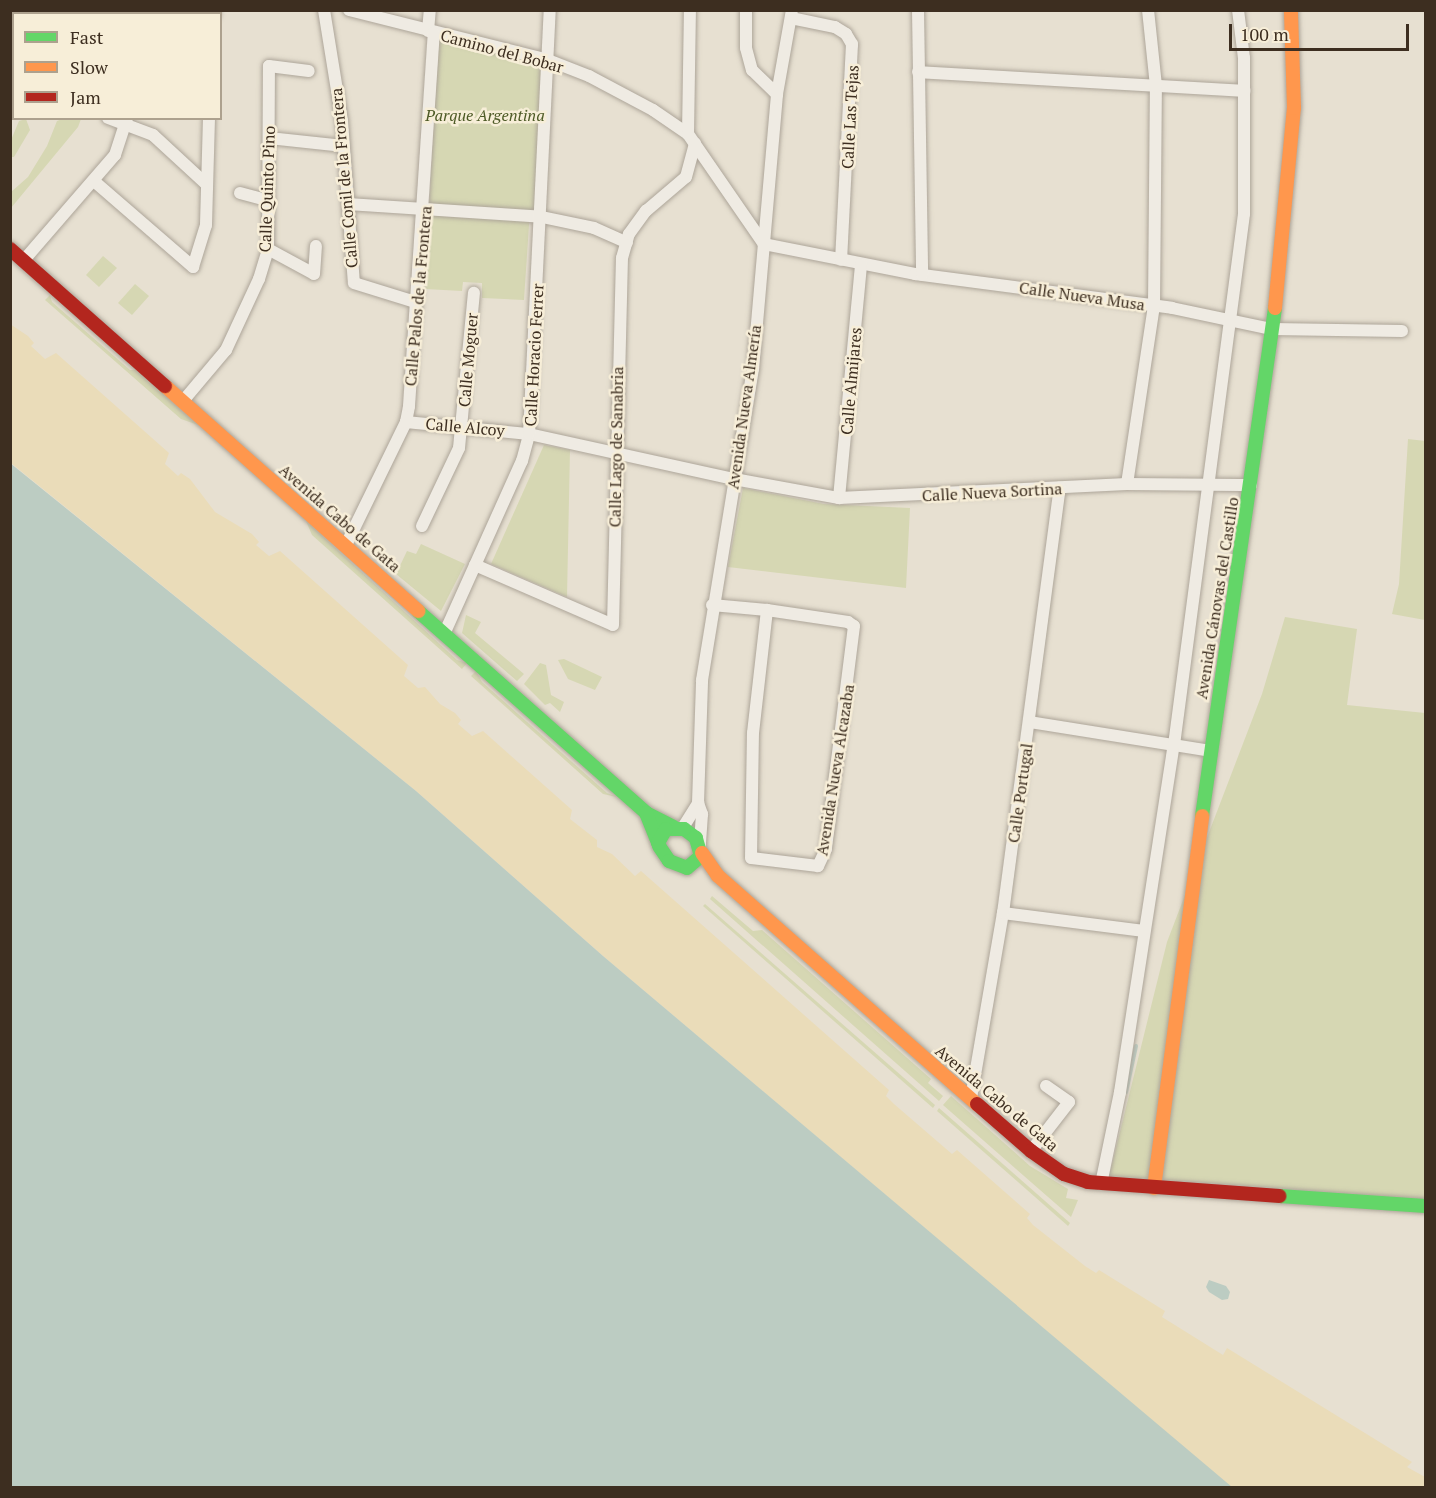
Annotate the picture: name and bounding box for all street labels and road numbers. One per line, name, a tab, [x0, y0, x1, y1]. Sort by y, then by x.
street label: Camino del Bobar	[438, 25, 566, 77]
street label: Calle Las Tejas	[838, 64, 862, 170]
street label: Calle Conil de la Frontera	[327, 87, 361, 269]
street label: Calle Quinto Pino	[255, 125, 279, 253]
street label: Calle Palos de la Frontera	[401, 205, 435, 387]
street label: Calle Nueva Musa	[1018, 278, 1146, 314]
street label: Calle Horacio Ferrer	[521, 283, 547, 427]
street label: Calle Moguer	[454, 312, 482, 408]
street label: Avenida Nueva Almería	[723, 323, 765, 491]
street label: Calle Almijares	[837, 326, 865, 436]
street label: Calle Lago de Sanabria	[605, 366, 627, 528]
street label: Calle Alcoy	[425, 414, 505, 440]
street label: Avenida Cabo de Gata	[275, 460, 405, 576]
street label: Calle Nueva Sortina	[921, 479, 1063, 505]
street label: Avenida Cánovas del Castillo	[1192, 496, 1242, 700]
street label: Avenida Nueva Alcazaba	[812, 683, 858, 857]
street label: Calle Portugal	[1004, 742, 1036, 844]
street label: Avenida Cabo de Gata	[932, 1041, 1062, 1155]

